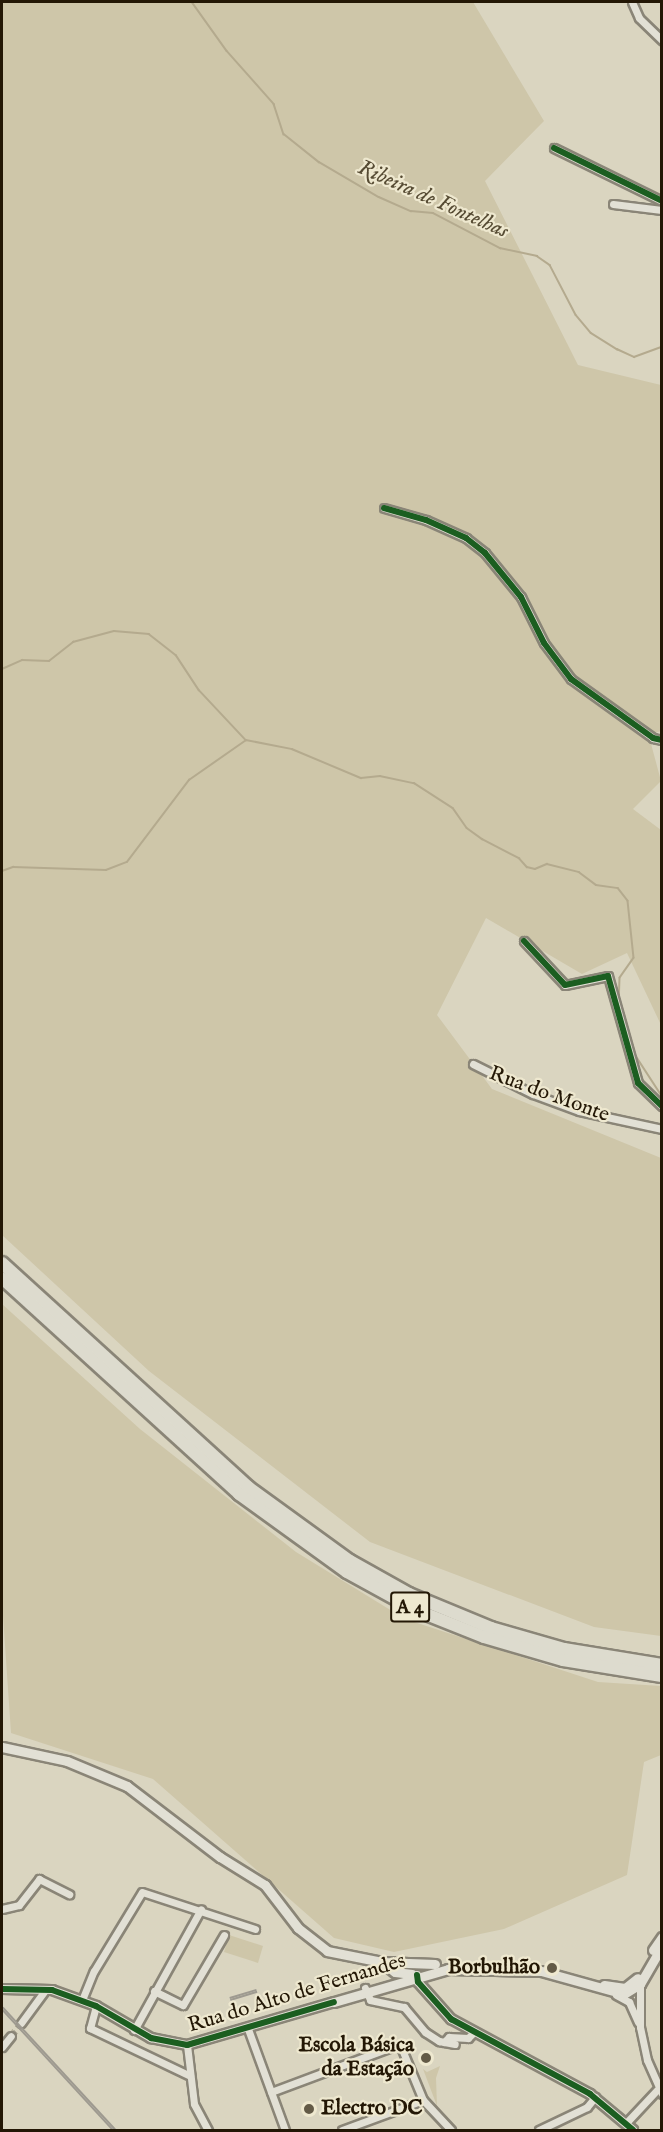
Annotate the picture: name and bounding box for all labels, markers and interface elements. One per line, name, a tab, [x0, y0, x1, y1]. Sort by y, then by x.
water label: Ribeira de Fontelhas	[354, 155, 512, 245]
street label: Rua do Monte	[485, 1062, 613, 1128]
road number: A 4	[389, 1590, 431, 1624]
street label: Rua do Alto de Fernandes	[185, 1949, 409, 2039]
place label: Borbulhão	[448, 1955, 540, 1981]
marker: Borbulhão	[545, 1961, 559, 1975]
place label: Escola Básica da Estação	[298, 2033, 414, 2083]
marker: Escola Básica da Estação	[419, 2051, 433, 2065]
place label: Electro DC	[321, 2096, 423, 2122]
marker: Electro DC	[302, 2102, 316, 2116]

